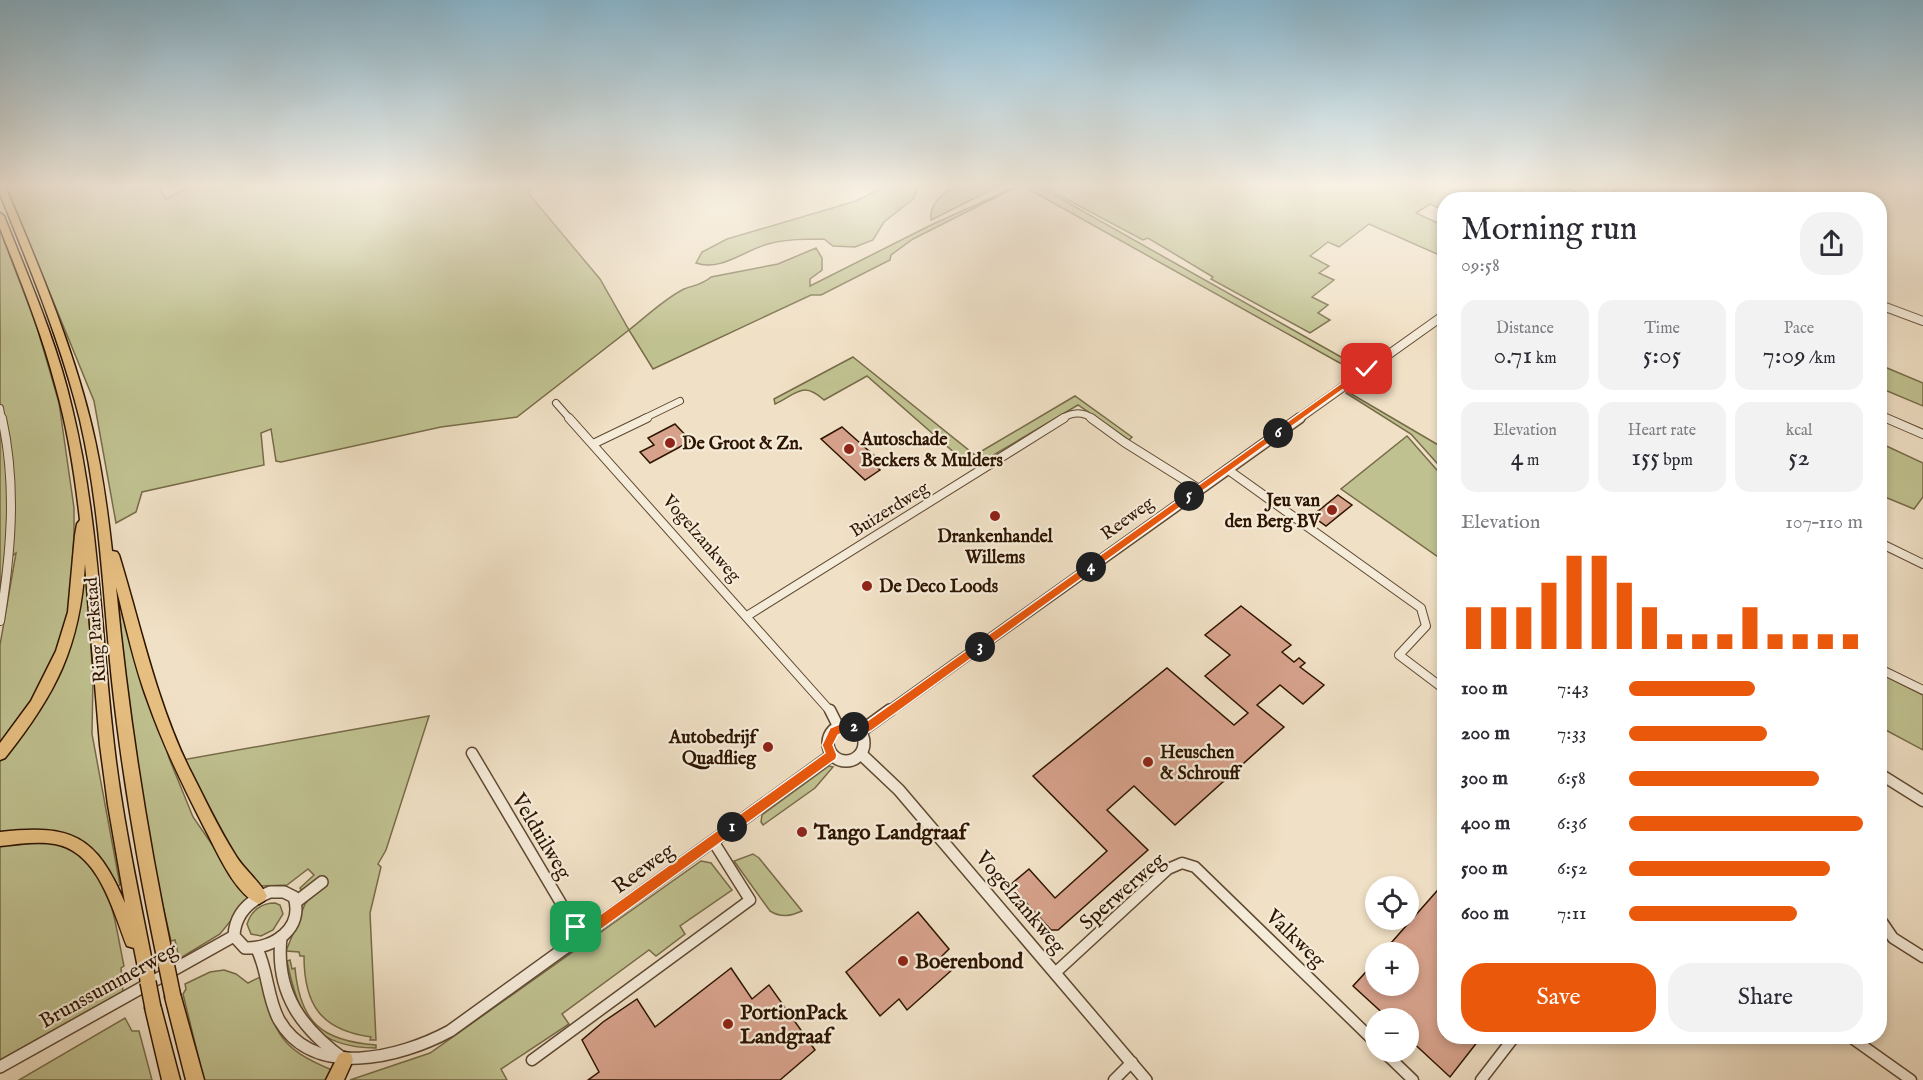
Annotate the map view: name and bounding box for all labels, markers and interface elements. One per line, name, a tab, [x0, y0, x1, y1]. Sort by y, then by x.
text: Morning run	[1461, 209, 1637, 251]
button: share	[1800, 212, 1863, 275]
text: 09:58	[1461, 253, 1500, 278]
text: Distance	[1496, 319, 1554, 339]
text: Time	[1644, 319, 1680, 339]
text: Pace	[1784, 319, 1814, 339]
text: 0.71	[1493, 339, 1532, 372]
text: 5:05	[1643, 339, 1681, 372]
text: 7:09	[1762, 339, 1806, 372]
pin	[1341, 343, 1392, 394]
text: km	[1532, 349, 1557, 369]
text: /km	[1806, 349, 1836, 369]
icon: check	[1350, 352, 1383, 385]
pin: 6	[1263, 418, 1293, 448]
text: Elevation	[1493, 421, 1557, 441]
text: Heart rate	[1628, 421, 1696, 441]
text: kcal	[1786, 421, 1812, 441]
text: 6	[1275, 423, 1281, 443]
place label: Autoschade Beckers & Mulders	[860, 429, 1003, 473]
place label: De Groot & Zn.	[682, 433, 803, 456]
marker: De Groot & Zn.	[663, 436, 677, 450]
text: 4	[1511, 441, 1523, 474]
text: 155	[1631, 441, 1660, 474]
text: 52	[1788, 441, 1810, 474]
marker: Autoschade Beckers & Mulders	[842, 442, 856, 456]
text: m	[1523, 451, 1539, 471]
text: bpm	[1660, 451, 1693, 471]
street label: Buizerdweg	[846, 477, 934, 543]
pin: 5	[1174, 481, 1204, 511]
text: 5	[1186, 486, 1192, 506]
street label: Vogelzankweg	[656, 490, 745, 588]
place label: Jeu van den Berg BV	[1225, 490, 1321, 534]
street label: Reeweg	[1097, 492, 1159, 546]
marker: Jeu van den Berg BV	[1325, 503, 1339, 517]
marker: Drankenhandel Willems	[988, 509, 1002, 523]
text: Elevation	[1461, 510, 1540, 535]
text: 107–110 m	[1785, 510, 1863, 535]
place label: Drankenhandel Willems	[937, 526, 1054, 570]
pin: 4	[1076, 552, 1106, 582]
text: 4	[1087, 557, 1095, 577]
street label: Ring Parkstad	[80, 576, 113, 684]
place label: De Deco Loods	[879, 576, 999, 599]
marker: De Deco Loods	[860, 579, 874, 593]
pin: 3	[965, 632, 995, 662]
text: 3	[977, 637, 983, 657]
text: 100 m	[1461, 676, 1508, 701]
text: 7:43	[1557, 676, 1589, 701]
pin: 2	[839, 712, 869, 742]
text: 2	[850, 717, 858, 737]
text: 200 m	[1461, 721, 1510, 746]
text: 7:33	[1557, 721, 1587, 746]
place label: Autobedrijf Quadflieg	[668, 727, 759, 771]
marker: Autobedrijf Quadflieg	[761, 740, 775, 754]
place label: Heuschen & Schrouff	[1160, 742, 1243, 786]
marker: Heuschen & Schrouff	[1141, 755, 1155, 769]
text: 300 m	[1461, 766, 1508, 791]
text: 6:58	[1557, 766, 1586, 791]
street label: Velduilweg	[504, 788, 577, 885]
text: 400 m	[1461, 811, 1510, 836]
text: 6:36	[1557, 811, 1587, 836]
pin: 1	[717, 812, 747, 842]
text: 1	[729, 817, 735, 837]
place label: Tango Landgraaf	[813, 820, 970, 847]
marker: Tango Landgraaf	[795, 825, 809, 839]
street label: Reeweg	[608, 837, 681, 901]
street label: Vogelzankweg	[968, 845, 1071, 961]
street label: Sperwerweg	[1074, 847, 1172, 937]
text: 500 m	[1461, 856, 1508, 881]
text: 6:52	[1557, 856, 1587, 881]
map controls	[1365, 876, 1419, 1062]
button: locate	[1365, 876, 1419, 930]
pin	[550, 901, 601, 952]
text: 600 m	[1461, 901, 1509, 926]
text: 7:11	[1557, 901, 1587, 926]
street label: Valkweg	[1259, 903, 1331, 975]
icon: arrive	[559, 910, 592, 943]
street label: Brunssummerweg	[35, 937, 183, 1035]
button: +	[1365, 942, 1419, 996]
place label: Boerenbond	[915, 949, 1024, 976]
marker: Boerenbond	[896, 954, 910, 968]
button: Save	[1461, 963, 1656, 1032]
button: Share	[1668, 963, 1863, 1032]
place label: PortionPack Landgraaf	[740, 1000, 848, 1051]
button: −	[1365, 1008, 1419, 1062]
marker: PortionPack Landgraaf	[721, 1017, 735, 1031]

